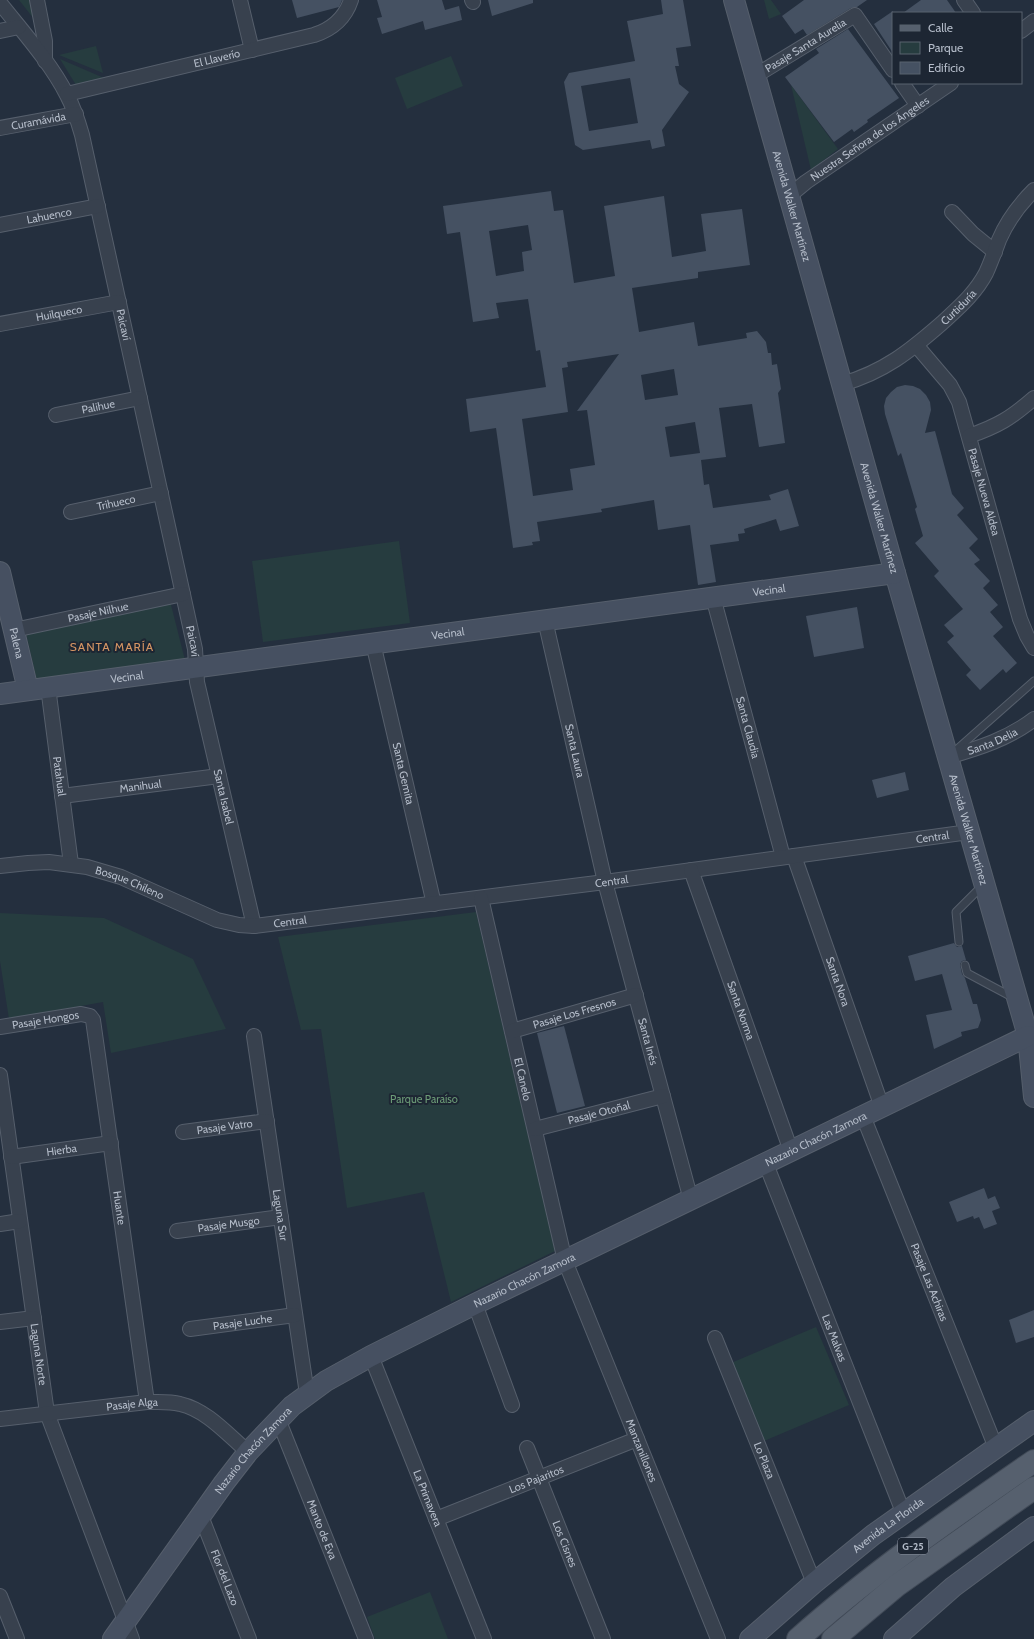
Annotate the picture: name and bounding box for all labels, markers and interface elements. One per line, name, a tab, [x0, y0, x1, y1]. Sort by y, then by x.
legend	[892, 12, 1022, 84]
street label: Pasaje Santa Aurelia	[762, 15, 849, 75]
text: Calle	[928, 20, 953, 35]
text: Parque	[928, 40, 963, 55]
street label: El Llaverío	[192, 46, 241, 71]
text: Edificio	[928, 60, 965, 75]
street label: Nuestra Señora de los Ángeles	[808, 93, 932, 184]
street label: Curamávida	[10, 109, 67, 133]
street label: Avenida Walker Martínez	[770, 149, 814, 263]
street label: Lahuenco	[26, 204, 73, 227]
street label: Curtiduría	[937, 286, 980, 328]
street label: Huilqueco	[35, 302, 83, 324]
street label: Paicaví	[113, 308, 134, 342]
street label: Palihue	[80, 396, 116, 417]
street label: Pasaje Nueva Aldea	[965, 447, 1003, 538]
street label: Avenida Walker Martínez	[857, 461, 902, 575]
street label: Trihueco	[95, 492, 137, 513]
street label: Vecinal	[752, 581, 787, 599]
street label: Pasaje Nilhue	[66, 599, 130, 625]
street label: Paicaví	[183, 624, 202, 658]
street label: Vecinal	[431, 624, 466, 643]
street label: Palena	[6, 626, 27, 660]
district label: SANTA MARÍA	[70, 639, 154, 654]
street label: Vecinal	[110, 668, 145, 686]
street label: Santa Claudia	[733, 695, 763, 761]
street label: Santa Laura	[562, 722, 588, 779]
street label: Santa Delia	[965, 724, 1021, 758]
street label: Santa Gemita	[389, 741, 418, 807]
street label: Patahual	[50, 756, 69, 797]
street label: Santa Isabel	[211, 768, 237, 826]
street label: Avenida Walker Martínez	[946, 772, 991, 886]
street label: Manihual	[119, 776, 163, 796]
street label: Central	[915, 828, 950, 846]
street label: Bosque Chileno	[94, 863, 166, 902]
street label: Central	[594, 872, 629, 890]
street label: Central	[273, 912, 308, 931]
street label: Santa Nora	[823, 955, 853, 1009]
street label: Santa Norma	[724, 979, 758, 1042]
street label: Pasaje Los Fresnos	[531, 994, 618, 1032]
street label: Pasaje Hongos	[11, 1007, 80, 1032]
street label: Santa Inés	[635, 1016, 661, 1067]
street label: El Canelo	[511, 1056, 535, 1102]
park label: Parque Paraíso	[390, 1092, 458, 1106]
street label: Pasaje Otoñal	[566, 1098, 632, 1127]
street label: Nazario Chacón Zamora	[763, 1108, 869, 1169]
street label: Pasaje Vatro	[196, 1116, 253, 1137]
street label: Hierba	[45, 1141, 78, 1159]
street label: Laguna Sur	[270, 1189, 291, 1242]
street label: Huante	[110, 1190, 129, 1226]
street label: Pasaje Musgo	[197, 1213, 260, 1235]
street label: Pasaje Las Achiras	[908, 1241, 952, 1324]
street label: Nazario Chacón Zamora	[471, 1249, 578, 1311]
street label: Pasaje Luche	[212, 1311, 273, 1333]
street label: Las Malvas	[819, 1312, 850, 1364]
street label: Laguna Norte	[28, 1322, 50, 1387]
street label: Pasaje Alga	[106, 1395, 159, 1414]
street label: Nazario Chacón Zamora	[211, 1403, 295, 1497]
street label: Manzanillones	[623, 1417, 661, 1484]
street label: Lo Plaza	[751, 1440, 778, 1482]
street label: Los Pajaritos	[507, 1462, 566, 1496]
street label: La Primavera	[410, 1468, 446, 1529]
street label: Avenida La Florida	[850, 1494, 927, 1556]
street label: Manto de Eva	[304, 1498, 341, 1562]
street label: Los Cisnes	[550, 1518, 581, 1569]
road number: G-25	[898, 1538, 928, 1554]
street label: Flor del Lazo	[208, 1547, 242, 1608]

